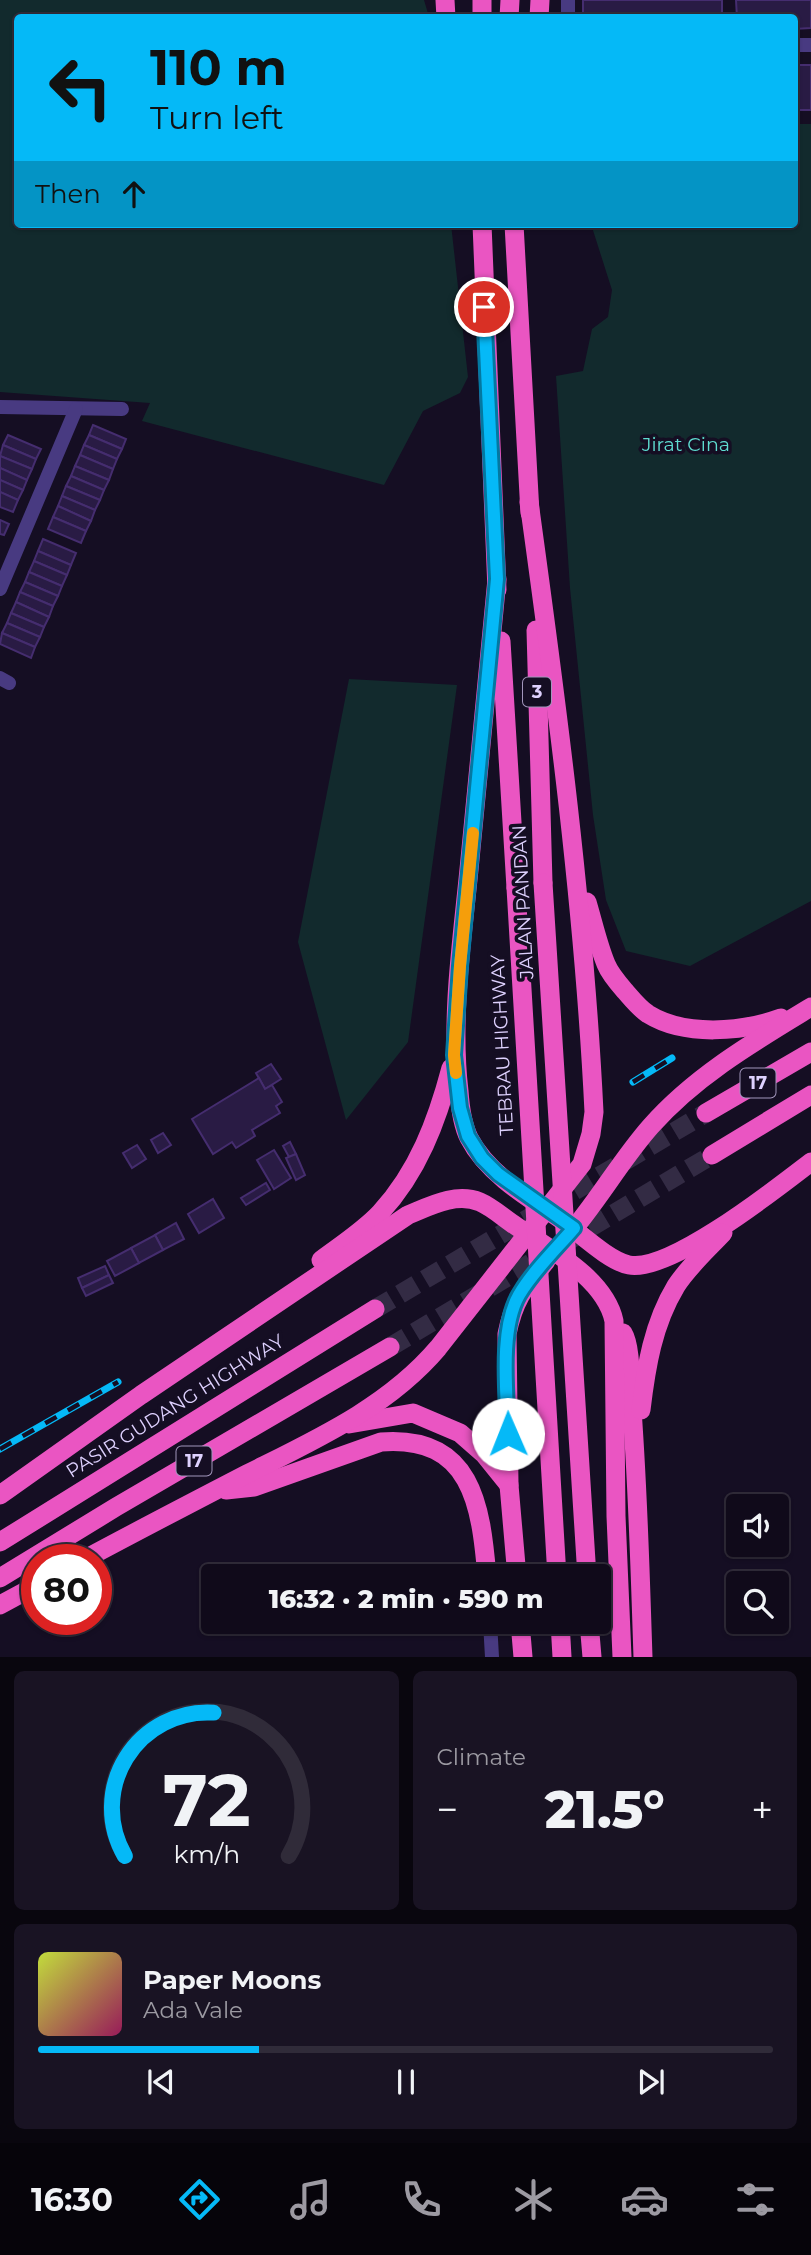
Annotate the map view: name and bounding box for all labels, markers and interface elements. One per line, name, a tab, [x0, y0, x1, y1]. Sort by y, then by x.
text: 110 m	[150, 38, 287, 97]
icon: left	[35, 42, 126, 133]
text: Turn left	[150, 98, 284, 137]
icon: ahead	[115, 175, 153, 213]
text: Then	[35, 178, 101, 210]
pin	[454, 277, 514, 337]
icon: arrive	[465, 288, 503, 326]
park label: Jirat Cina	[641, 433, 730, 456]
road number: 3	[523, 678, 551, 706]
street label: JALAN PANDAN	[507, 824, 539, 981]
street label: TEBRAU HIGHWAY	[486, 953, 518, 1136]
road number: 17	[740, 1068, 776, 1098]
street label: PASIR GUDANG HIGHWAY	[62, 1329, 289, 1483]
position arrow	[471, 1397, 545, 1471]
road number: 17	[176, 1446, 212, 1476]
map controls	[726, 1494, 789, 1634]
button: sound	[726, 1494, 789, 1557]
speed limit sign: 80	[21, 1544, 112, 1635]
button: search	[726, 1571, 789, 1634]
text: 16:32 · 2 min · 590 m	[269, 1583, 543, 1615]
text: Climate	[437, 1743, 526, 1771]
text: 72	[162, 1757, 250, 1845]
text: 21.5°	[545, 1778, 665, 1841]
text: −	[437, 1786, 458, 1833]
text: +	[751, 1786, 773, 1833]
text: km/h	[173, 1839, 240, 1869]
text: Paper Moons	[143, 1964, 321, 1996]
text: Ada Vale	[143, 1996, 243, 2024]
icon: previous	[142, 2063, 180, 2101]
icon: pause	[387, 2063, 425, 2101]
icon: next	[632, 2063, 670, 2101]
icon: directions	[175, 2175, 224, 2224]
icon: music	[286, 2175, 335, 2224]
icon: phone	[397, 2175, 446, 2224]
icon: climate	[509, 2175, 558, 2224]
icon: car	[620, 2175, 669, 2224]
icon: filters	[731, 2175, 780, 2224]
text: 16:30	[31, 2180, 113, 2219]

